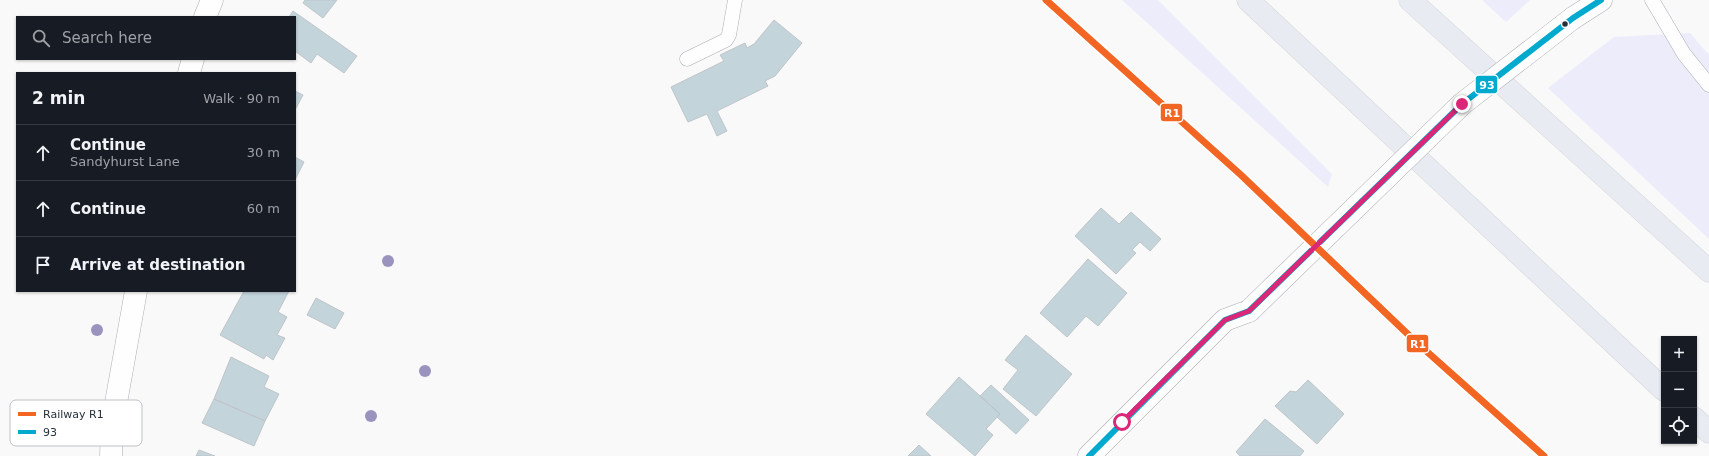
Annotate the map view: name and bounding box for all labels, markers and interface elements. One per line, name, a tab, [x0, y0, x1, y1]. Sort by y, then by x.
search box	[16, 16, 296, 60]
unlabelled marker	[1560, 19, 1570, 29]
icon: search	[30, 27, 52, 49]
text: Search here	[62, 29, 152, 47]
line badge: 93	[1475, 75, 1498, 94]
text: 93	[1479, 79, 1495, 92]
text: 2 min	[32, 88, 85, 108]
text: Walk · 90 m	[203, 91, 280, 106]
route end	[1453, 95, 1471, 113]
line badge: R1	[1160, 103, 1183, 122]
text: R1	[1164, 107, 1180, 120]
text: Continue	[70, 136, 146, 154]
icon: ahead	[32, 142, 54, 164]
text: 30 m	[247, 145, 280, 160]
text: Sandyhurst Lane	[70, 154, 180, 169]
icon: ahead	[32, 198, 54, 220]
text: Continue	[70, 200, 146, 218]
text: 60 m	[247, 201, 280, 216]
icon: arrive	[32, 254, 54, 276]
text: Arrive at destination	[70, 256, 245, 274]
line badge: R1	[1406, 334, 1429, 353]
map controls	[1661, 336, 1697, 444]
button: +	[1661, 336, 1697, 372]
text: R1	[1410, 338, 1426, 351]
button: −	[1661, 372, 1697, 408]
legend	[10, 400, 142, 446]
text: Railway R1	[43, 408, 104, 421]
button: locate	[1661, 408, 1697, 444]
route start	[1113, 413, 1131, 431]
text: 93	[43, 426, 57, 439]

